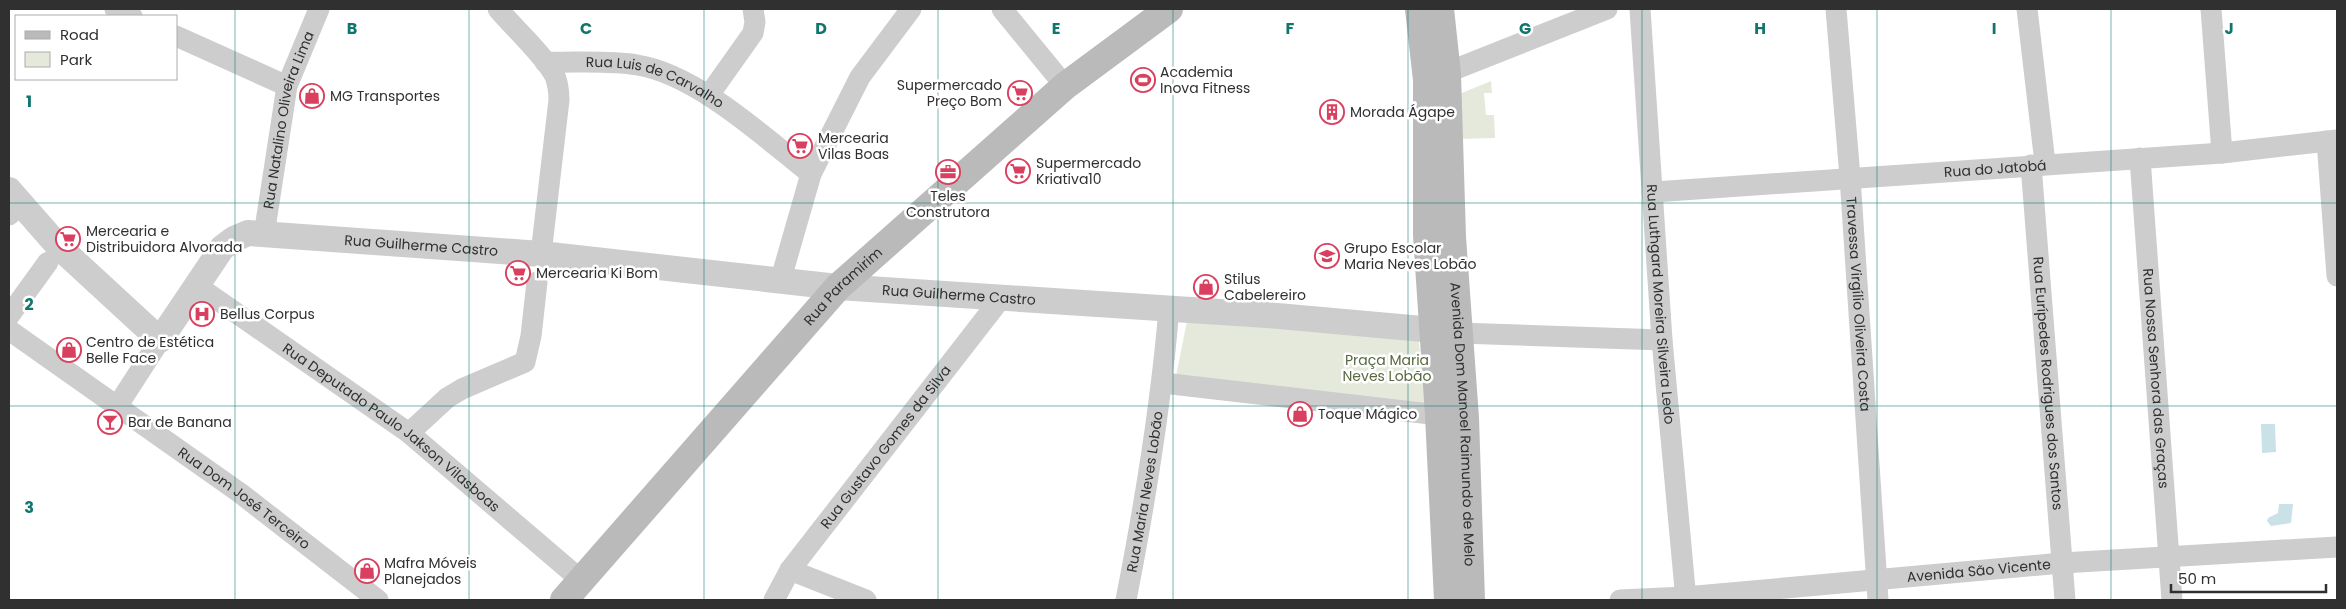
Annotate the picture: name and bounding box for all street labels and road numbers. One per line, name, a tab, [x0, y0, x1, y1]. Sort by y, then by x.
street label: Rua Natalino Oliveira Lima	[258, 28, 319, 210]
street label: Rua Luis de Carvalho	[586, 52, 728, 113]
street label: Rua do Jatobá	[1943, 155, 2047, 182]
street label: Rua Luthgard Moreira Silveira Ledo	[1642, 184, 1680, 425]
street label: Travessa Virgílio Oliveira Costa	[1841, 196, 1876, 412]
street label: Rua Guilherme Castro	[344, 230, 499, 261]
street label: Rua Paramirim	[799, 242, 887, 330]
street label: Rua Eurípedes Rodrigues dos Santos	[2028, 256, 2068, 511]
street label: Rua Nossa Senhora das Graças	[2138, 268, 2174, 489]
street label: Rua Guilherme Castro	[881, 280, 1036, 310]
street label: Avenida Dom Manoel Raimundo de Melo	[1445, 281, 1480, 567]
street label: Rua Deputado Paulo Jakson Vilasboas	[279, 338, 504, 517]
street label: Rua Gustavo Gomes da Silva	[816, 361, 956, 533]
street label: Rua Maria Neves Lobão	[1122, 410, 1168, 574]
street label: Rua Dom José Terceiro	[174, 442, 314, 554]
street label: Avenida São Vicente	[1906, 554, 2052, 587]

